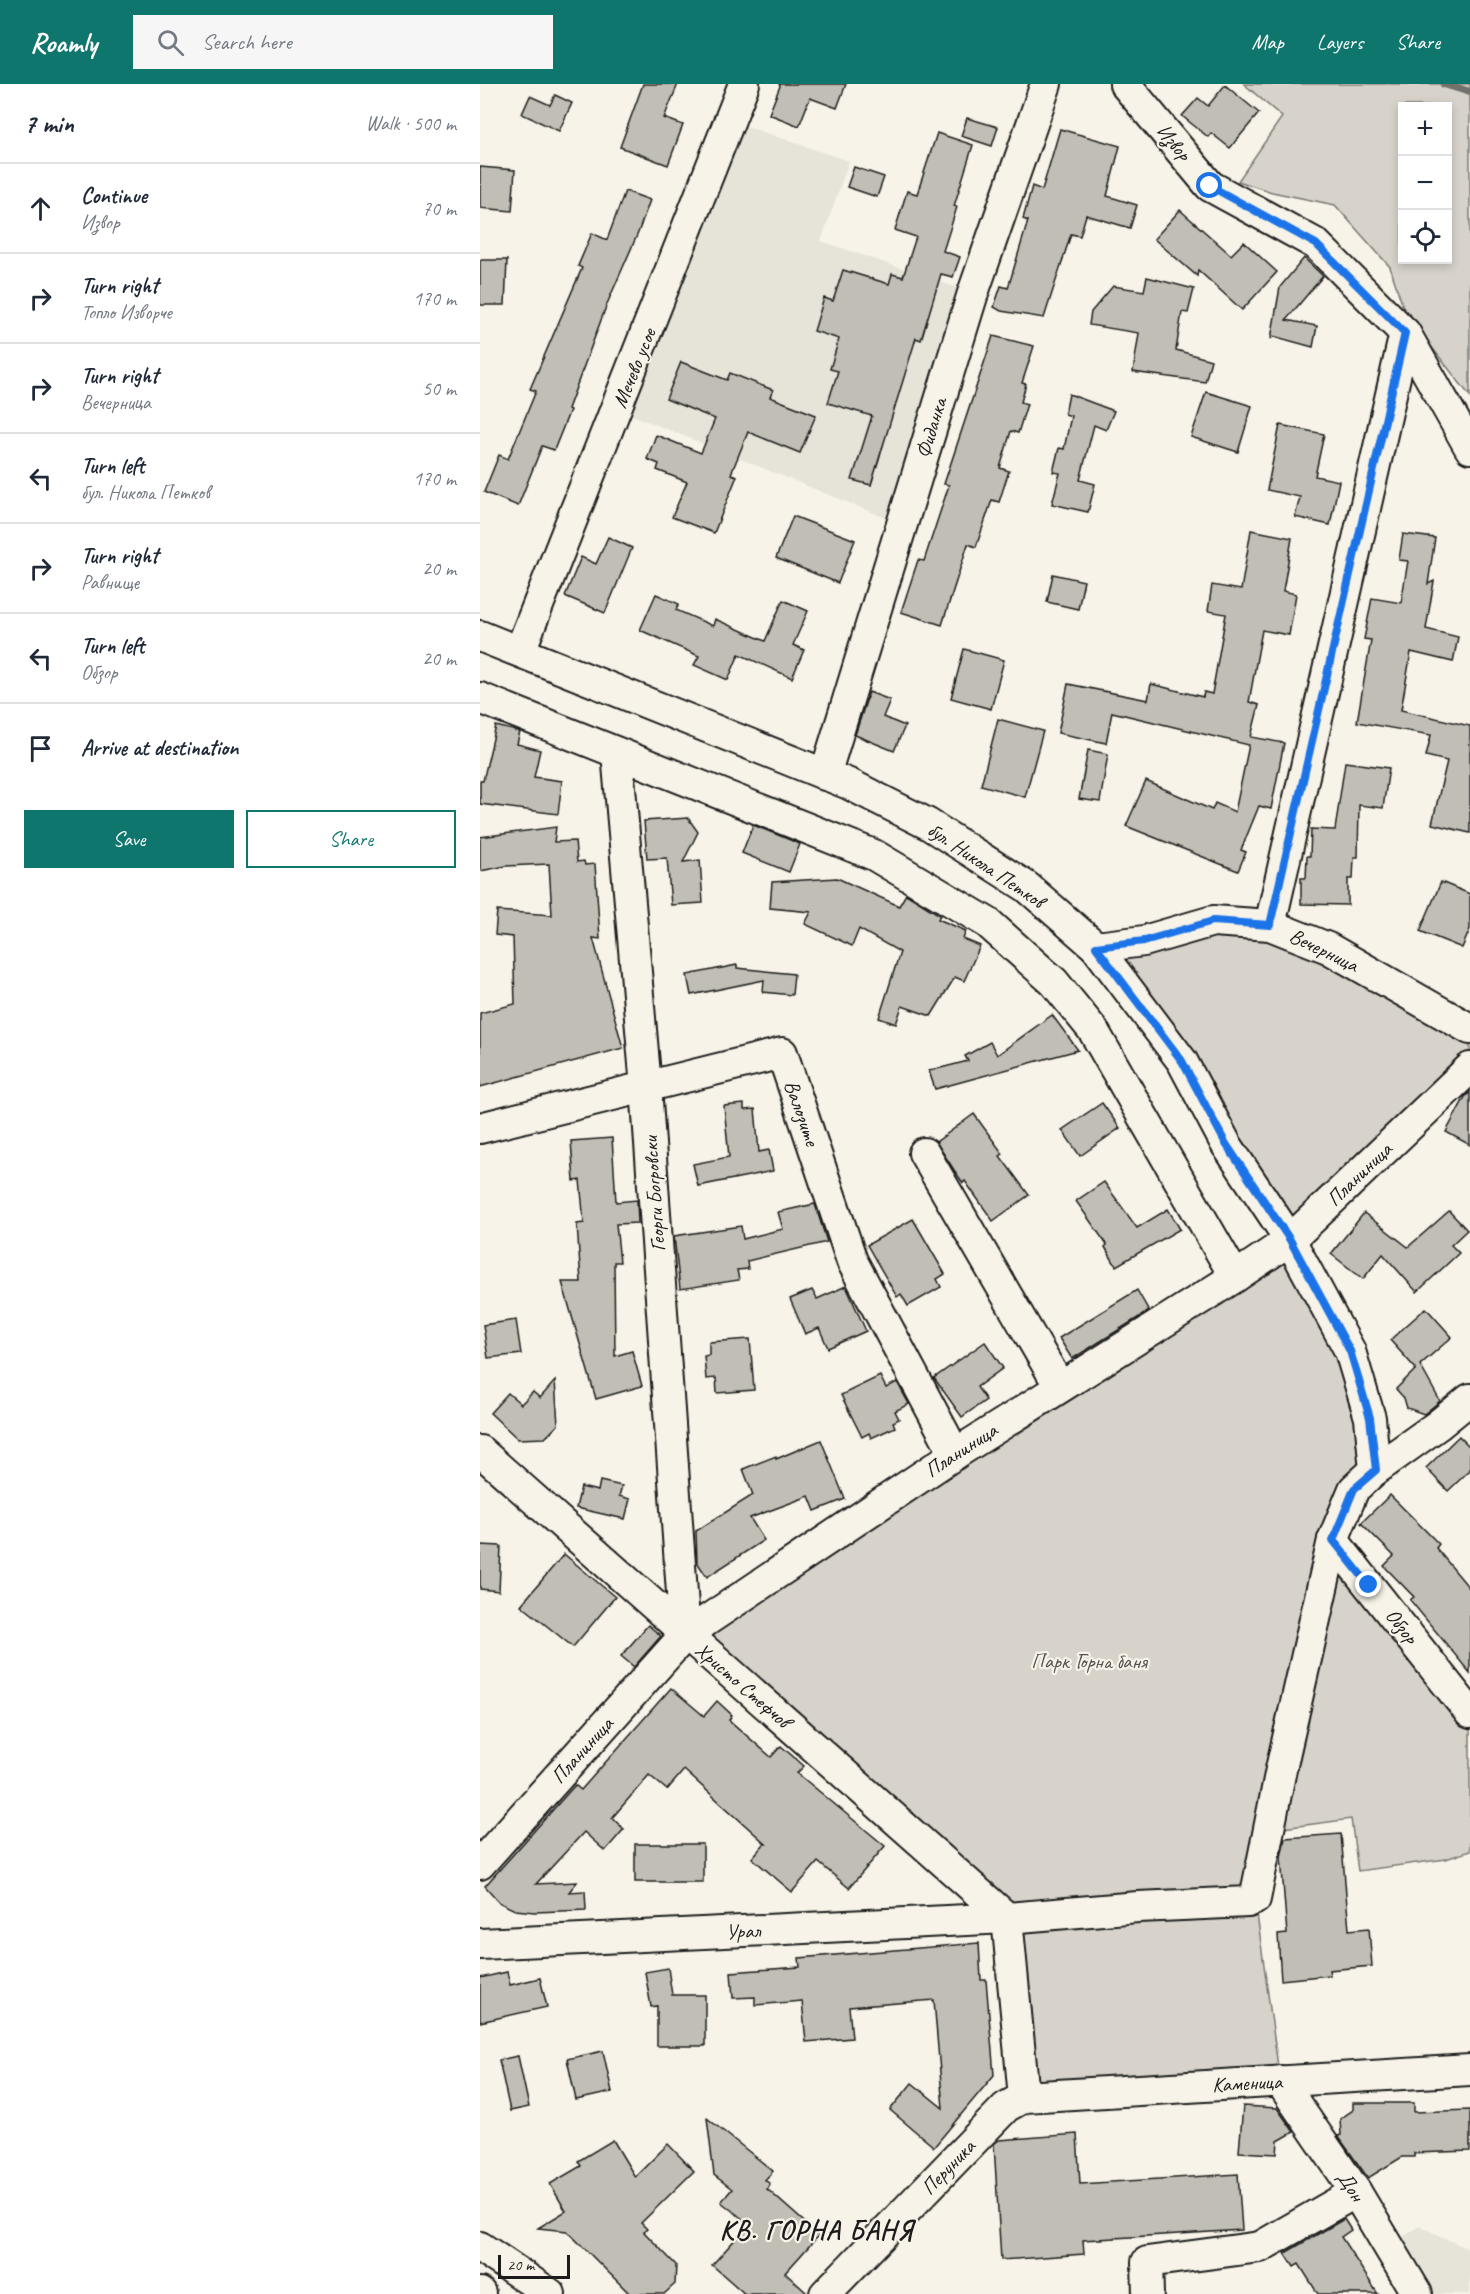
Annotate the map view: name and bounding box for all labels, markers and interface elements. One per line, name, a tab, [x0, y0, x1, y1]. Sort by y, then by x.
search box	[133, 15, 553, 69]
text: Roamly	[30, 25, 97, 60]
icon: search	[154, 26, 187, 59]
text: Search here	[202, 28, 292, 56]
text: Map	[1251, 29, 1284, 55]
text: Layers	[1317, 29, 1363, 55]
text: Share	[1396, 29, 1440, 55]
map controls	[1398, 102, 1452, 264]
button: +	[1398, 102, 1452, 156]
text: 7 min	[24, 107, 74, 140]
text: Walk · 500 m	[366, 111, 456, 136]
street label: Извор	[1150, 118, 1198, 168]
button: −	[1398, 156, 1452, 210]
route start	[1196, 172, 1222, 198]
text: Continue	[81, 182, 147, 210]
icon: ahead	[24, 192, 57, 225]
text: 70 m	[422, 196, 456, 221]
text: Извор	[81, 210, 119, 235]
button: locate	[1398, 210, 1452, 264]
text: Turn right	[81, 272, 158, 300]
icon: right	[24, 282, 57, 315]
text: 170 m	[413, 286, 456, 311]
text: Топло Изворче	[81, 300, 172, 325]
street label: Мечево усое	[606, 323, 662, 412]
text: Turn right	[81, 362, 158, 390]
icon: right	[24, 372, 57, 405]
text: 50 m	[422, 376, 456, 401]
text: Вечерница	[81, 390, 151, 415]
street label: Фиданка	[910, 392, 953, 461]
text: Turn left	[81, 452, 145, 480]
icon: left	[24, 462, 57, 495]
text: 170 m	[413, 466, 456, 491]
text: бул. Никола Петков	[81, 480, 210, 505]
text: Turn right	[81, 542, 158, 570]
icon: right	[24, 552, 57, 585]
text: 20 m	[422, 556, 456, 581]
text: Равнище	[81, 570, 139, 595]
text: Turn left	[81, 632, 145, 660]
icon: left	[24, 642, 57, 675]
text: 20 m	[422, 646, 456, 671]
text: Обзор	[81, 660, 117, 685]
icon: arrive	[24, 732, 57, 765]
text: Arrive at destination	[81, 734, 238, 762]
button: Save	[24, 810, 234, 868]
button: Share	[246, 810, 456, 868]
street label: бул. Никола Петков	[923, 816, 1053, 916]
street label: Вечерница	[1285, 922, 1364, 979]
street label: Валозите	[779, 1077, 826, 1151]
street label: Георги Богровски	[637, 1133, 671, 1252]
street label: Планиница	[1321, 1135, 1398, 1212]
street label: Планиница	[920, 1416, 1004, 1483]
route end	[1355, 1571, 1381, 1597]
street label: Обзор	[1380, 1603, 1425, 1651]
street label: Христо Стефчов	[690, 1637, 799, 1736]
park label: Парк Горна баня	[1031, 1648, 1148, 1674]
street label: Планиница	[545, 1710, 620, 1789]
street label: Урал	[725, 1917, 762, 1945]
street label: Каменица	[1211, 2068, 1284, 2098]
street label: Перуника	[915, 2132, 982, 2200]
street label: Дон	[1332, 2166, 1371, 2207]
district label: КВ. ГОРНА БАНЯ	[720, 2213, 917, 2247]
scale bar	[498, 2252, 570, 2280]
text: 20 m	[507, 2255, 534, 2275]

